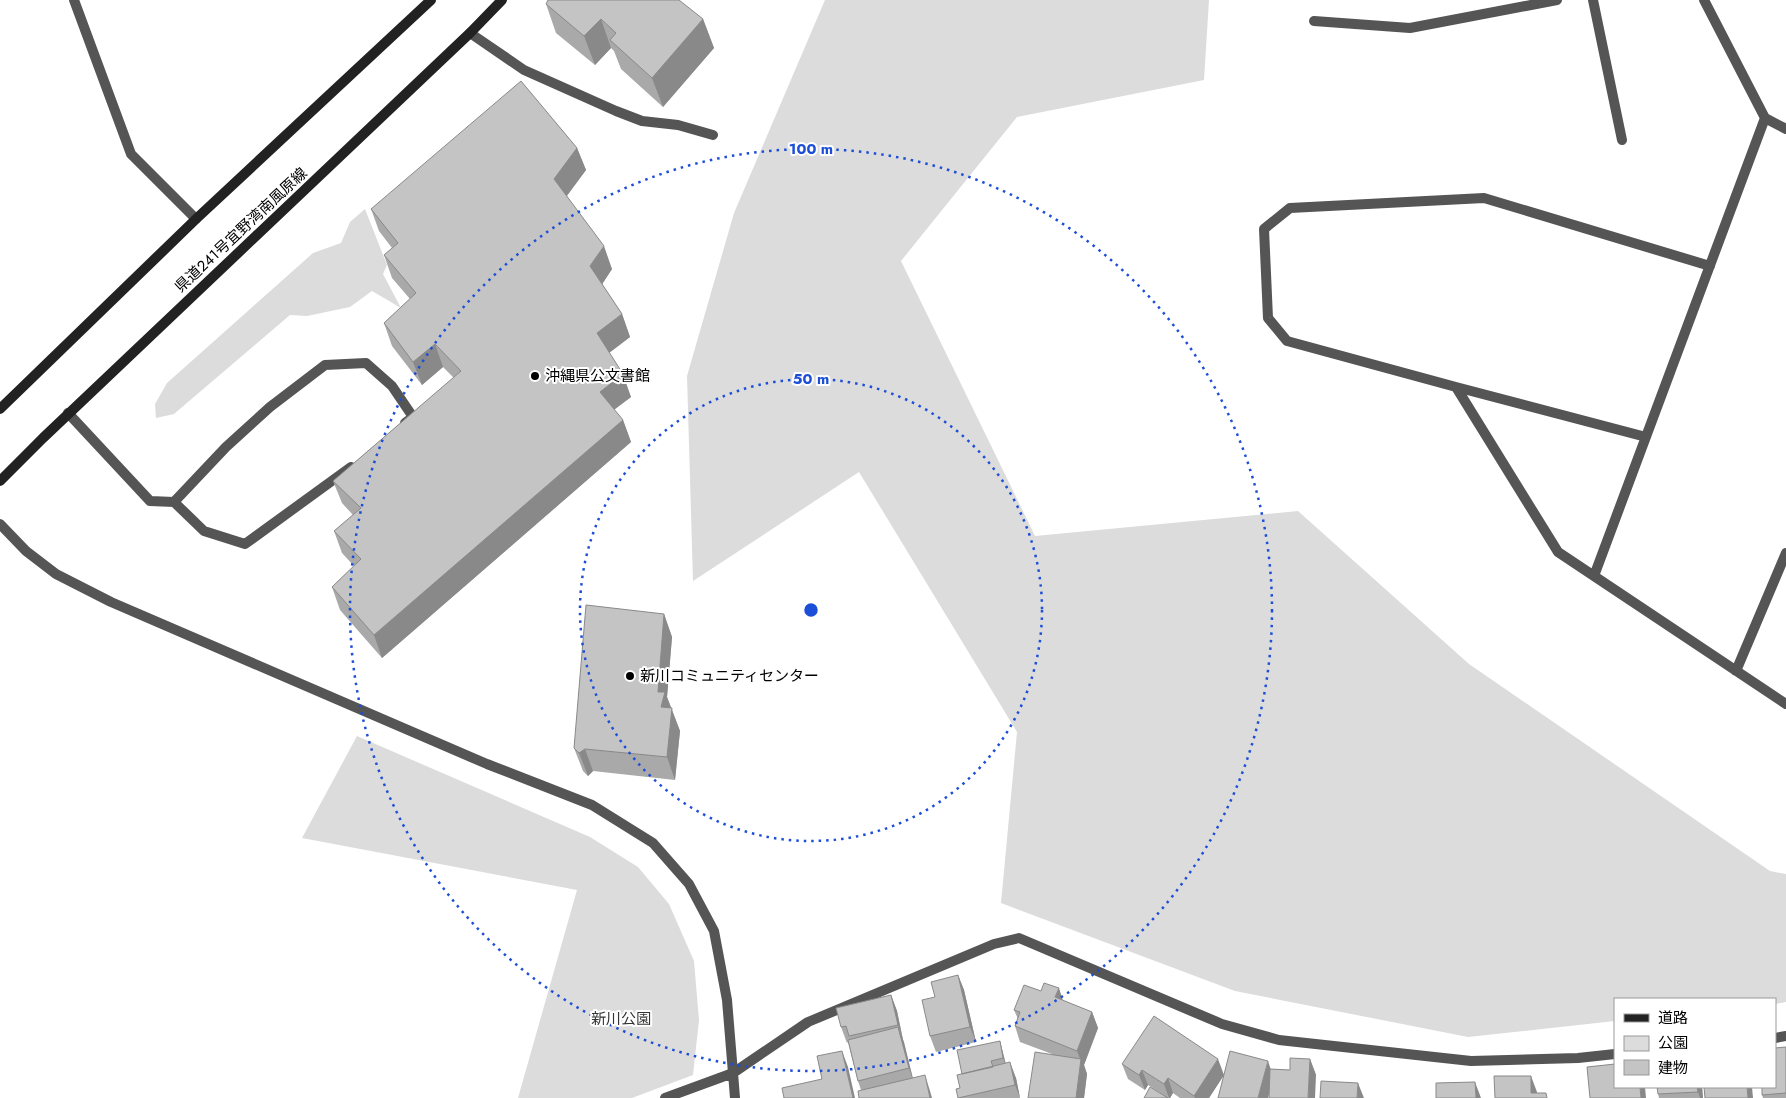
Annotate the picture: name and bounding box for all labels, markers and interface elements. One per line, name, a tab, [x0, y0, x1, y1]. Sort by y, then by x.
text: 100 m	[789, 138, 833, 160]
street label: 県道241号宜野湾南風原線	[170, 163, 312, 297]
place label: 沖縄県公文書館	[545, 365, 650, 387]
text: 50 m	[793, 368, 829, 390]
marker: 沖縄県公文書館	[529, 370, 541, 382]
centre of rings	[802, 601, 820, 619]
place label: 新川コミュニティセンター	[640, 665, 819, 687]
marker: 新川コミュニティセンター	[624, 670, 636, 682]
legend	[1614, 998, 1776, 1088]
text: 道路	[1658, 1007, 1688, 1029]
park label: 新川公園	[591, 1008, 651, 1030]
text: 公園	[1658, 1032, 1688, 1054]
text: 建物	[1658, 1057, 1688, 1079]

